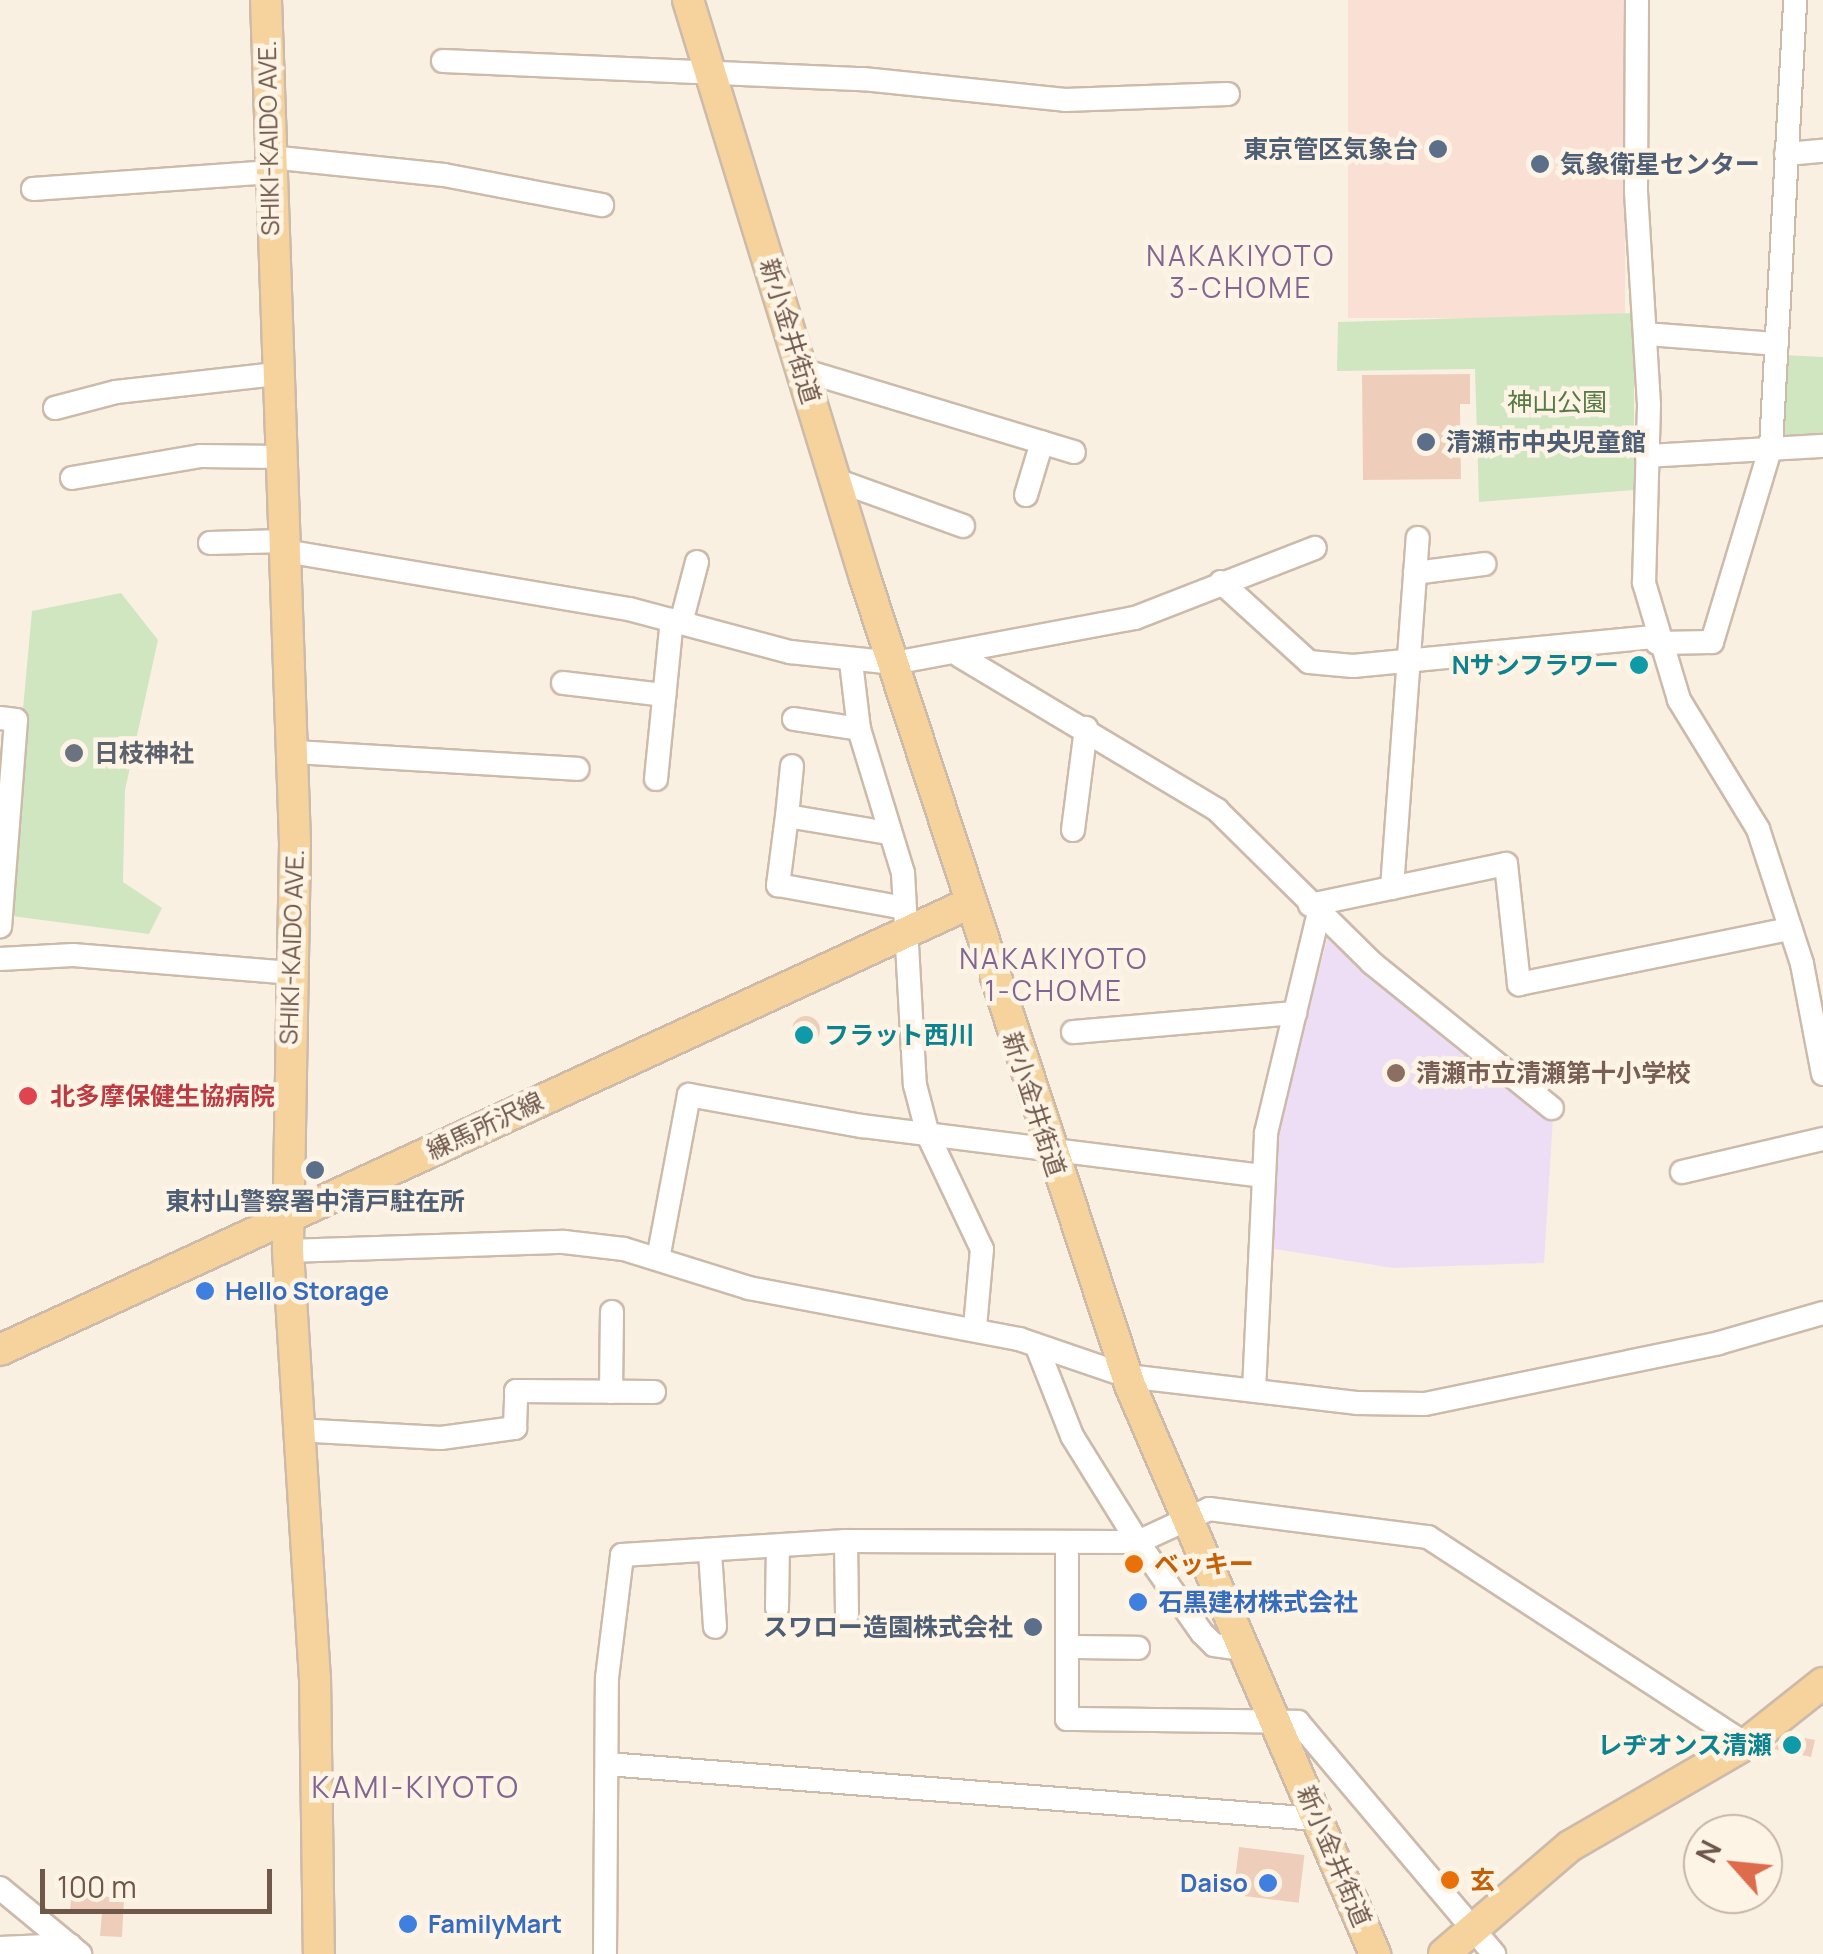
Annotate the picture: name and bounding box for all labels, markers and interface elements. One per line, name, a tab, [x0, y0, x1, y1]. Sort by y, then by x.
street label: SHIKI-KAIDO AVE.	[252, 40, 286, 236]
place label: 東京管区気象台	[1243, 134, 1418, 164]
marker: 東京管区気象台	[1427, 138, 1449, 160]
place label: 気象衛星センター	[1560, 149, 1760, 179]
marker: 気象衛星センター	[1529, 153, 1551, 175]
district label: NAKAKIYOTO 3-CHOME	[1146, 238, 1336, 304]
street label: 新小金井街道	[754, 255, 826, 407]
park label: 神山公園	[1507, 387, 1607, 417]
place label: 清瀬市中央児童館	[1446, 427, 1646, 457]
marker: 清瀬市中央児童館	[1415, 431, 1437, 453]
place label: Nサンフラワー	[1451, 650, 1619, 680]
marker: Nサンフラワー	[1628, 654, 1650, 676]
place label: 日枝神社	[94, 738, 194, 768]
marker: 日枝神社	[63, 742, 85, 764]
street label: SHIKI-KAIDO AVE.	[274, 849, 310, 1045]
district label: NAKAKIYOTO 1-CHOME	[959, 941, 1149, 1007]
place label: フラット西川	[824, 1020, 974, 1050]
marker: フラット西川	[793, 1024, 815, 1046]
street label: 新小金井街道	[997, 1028, 1071, 1180]
place label: 清瀬市立清瀬第十小学校	[1416, 1058, 1691, 1088]
marker: 清瀬市立清瀬第十小学校	[1385, 1062, 1407, 1084]
place label: 北多摩保健生協病院	[50, 1081, 275, 1111]
marker: 北多摩保健生協病院	[15, 1083, 41, 1109]
street label: 練馬所沢線	[422, 1086, 548, 1166]
marker: 東村山警察署中清戸駐在所	[304, 1159, 326, 1181]
place label: 東村山警察署中清戸駐在所	[165, 1186, 465, 1216]
place label: Hello Storage	[225, 1276, 389, 1306]
marker: Hello Storage	[194, 1280, 216, 1302]
place label: ベッキー	[1154, 1549, 1254, 1579]
marker: ベッキー	[1123, 1553, 1145, 1575]
place label: 石黒建材株式会社	[1158, 1587, 1358, 1617]
marker: 石黒建材株式会社	[1127, 1591, 1149, 1613]
place label: スワロー造園株式会社	[763, 1612, 1013, 1642]
marker: スワロー造園株式会社	[1022, 1616, 1044, 1638]
place label: レヂオンス清瀬	[1597, 1730, 1772, 1760]
marker: レヂオンス清瀬	[1781, 1734, 1803, 1756]
district label: KAMI-KIYOTO	[312, 1769, 520, 1805]
street label: 新小金井街道	[1291, 1781, 1377, 1931]
north arrow	[1683, 1814, 1783, 1914]
text: N	[1687, 1834, 1730, 1869]
scale bar	[45, 1849, 278, 1911]
place label: 玄	[1470, 1865, 1495, 1895]
text: 100 m	[57, 1866, 137, 1907]
place label: Daiso	[1180, 1868, 1248, 1898]
marker: 玄	[1439, 1869, 1461, 1891]
marker: Daiso	[1257, 1872, 1279, 1894]
place label: FamilyMart	[428, 1909, 562, 1939]
marker: FamilyMart	[397, 1913, 419, 1935]

